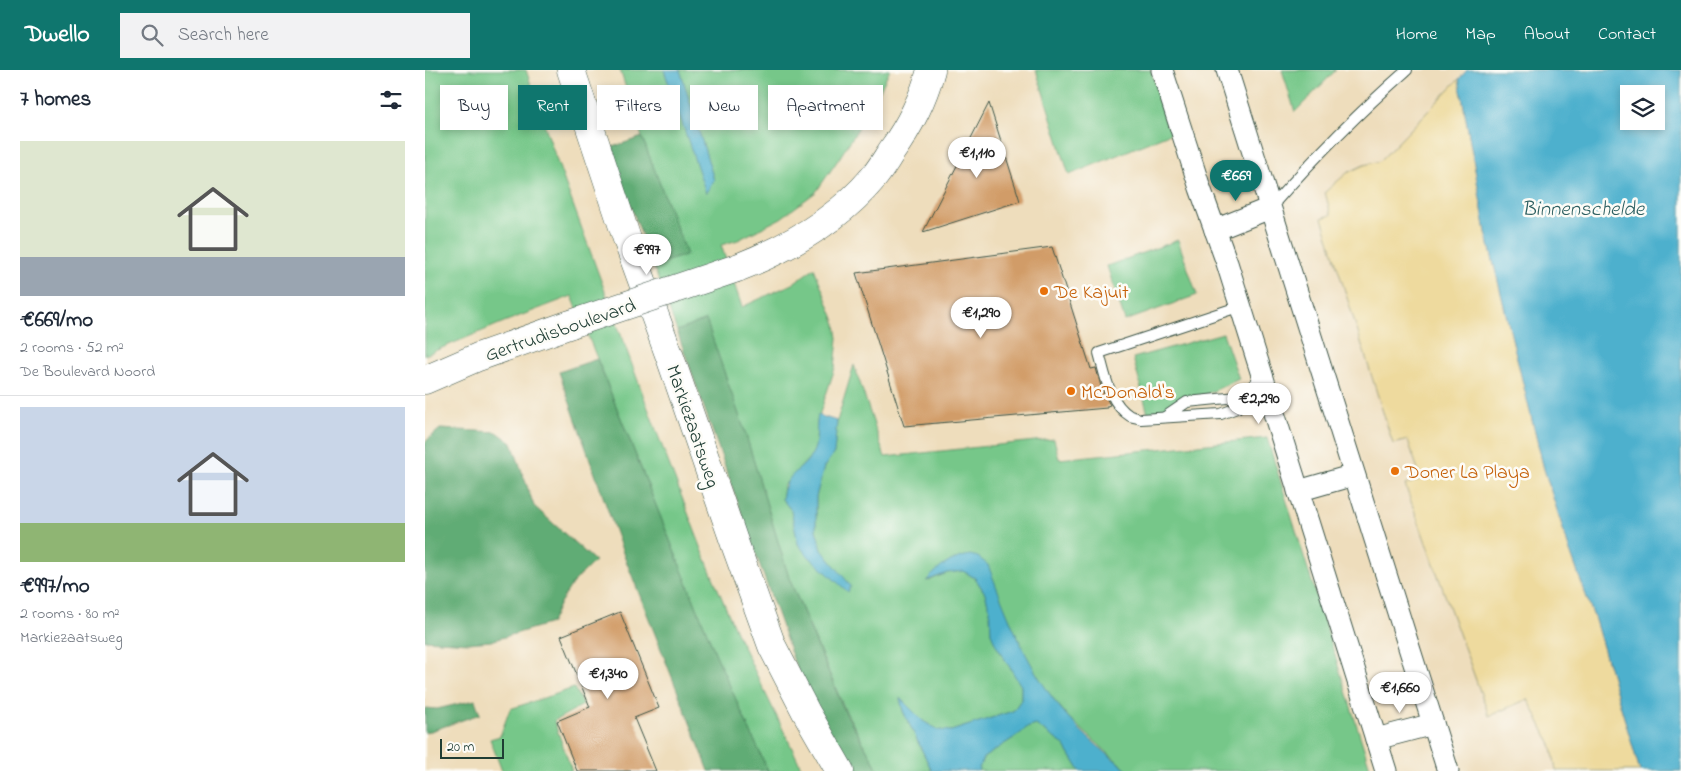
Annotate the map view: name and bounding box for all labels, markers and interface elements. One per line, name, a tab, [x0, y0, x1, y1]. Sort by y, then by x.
search box	[120, 13, 470, 58]
text: Dwello	[25, 18, 90, 53]
icon: search	[138, 21, 166, 49]
text: Search here	[178, 22, 269, 49]
text: Home	[1396, 22, 1437, 48]
text: Map	[1465, 22, 1496, 48]
text: About	[1524, 22, 1570, 48]
text: Contact	[1598, 22, 1656, 48]
text: 7 homes	[20, 85, 91, 115]
chip: Buy	[440, 85, 508, 130]
chip: Rent	[518, 85, 587, 130]
chip: Filters	[597, 85, 680, 130]
chip: New	[690, 85, 758, 130]
chip: Apartment	[768, 85, 883, 130]
map controls	[1620, 85, 1665, 130]
button: layers	[1620, 85, 1665, 130]
icon: filters	[377, 86, 405, 114]
pin: €1,110	[936, 136, 1018, 179]
text: €1,110	[959, 141, 995, 165]
pin: €669	[1206, 160, 1266, 202]
text: €669	[1221, 164, 1251, 188]
icon: home	[168, 174, 258, 264]
water label: Binnenschelde	[1522, 195, 1646, 225]
pin: €997	[617, 234, 677, 276]
text: €997	[633, 238, 661, 262]
place label: De Kajuit	[1053, 279, 1129, 308]
marker: De Kajuit	[1038, 285, 1050, 297]
street label: Gertrudisboulevard	[482, 292, 640, 371]
pin: €1,290	[940, 296, 1022, 339]
text: €1,290	[962, 301, 1000, 325]
text: €669/mo	[20, 306, 93, 336]
text: 2 rooms · 52 m²	[20, 336, 124, 360]
text: De Boulevard Noord	[20, 360, 155, 384]
street label: Markiezaatsweg	[656, 361, 726, 493]
place label: McDonald's	[1081, 379, 1175, 408]
pin: €2,290	[1218, 382, 1300, 425]
marker: McDonald's	[1065, 385, 1077, 397]
text: €2,290	[1238, 387, 1280, 411]
icon: home	[168, 439, 258, 529]
place label: Doner La Playa	[1404, 459, 1530, 488]
marker: Doner La Playa	[1389, 465, 1401, 477]
text: €997/mo	[20, 572, 90, 602]
text: 2 rooms · 80 m²	[20, 602, 120, 626]
text: Markiezaatsweg	[20, 626, 123, 650]
pin: €1,340	[567, 658, 649, 700]
text: €1,340	[588, 662, 628, 686]
pin: €1,660	[1359, 672, 1441, 714]
text: €1,660	[1380, 676, 1420, 700]
scale bar	[440, 736, 504, 759]
text: 20 m	[447, 737, 474, 758]

